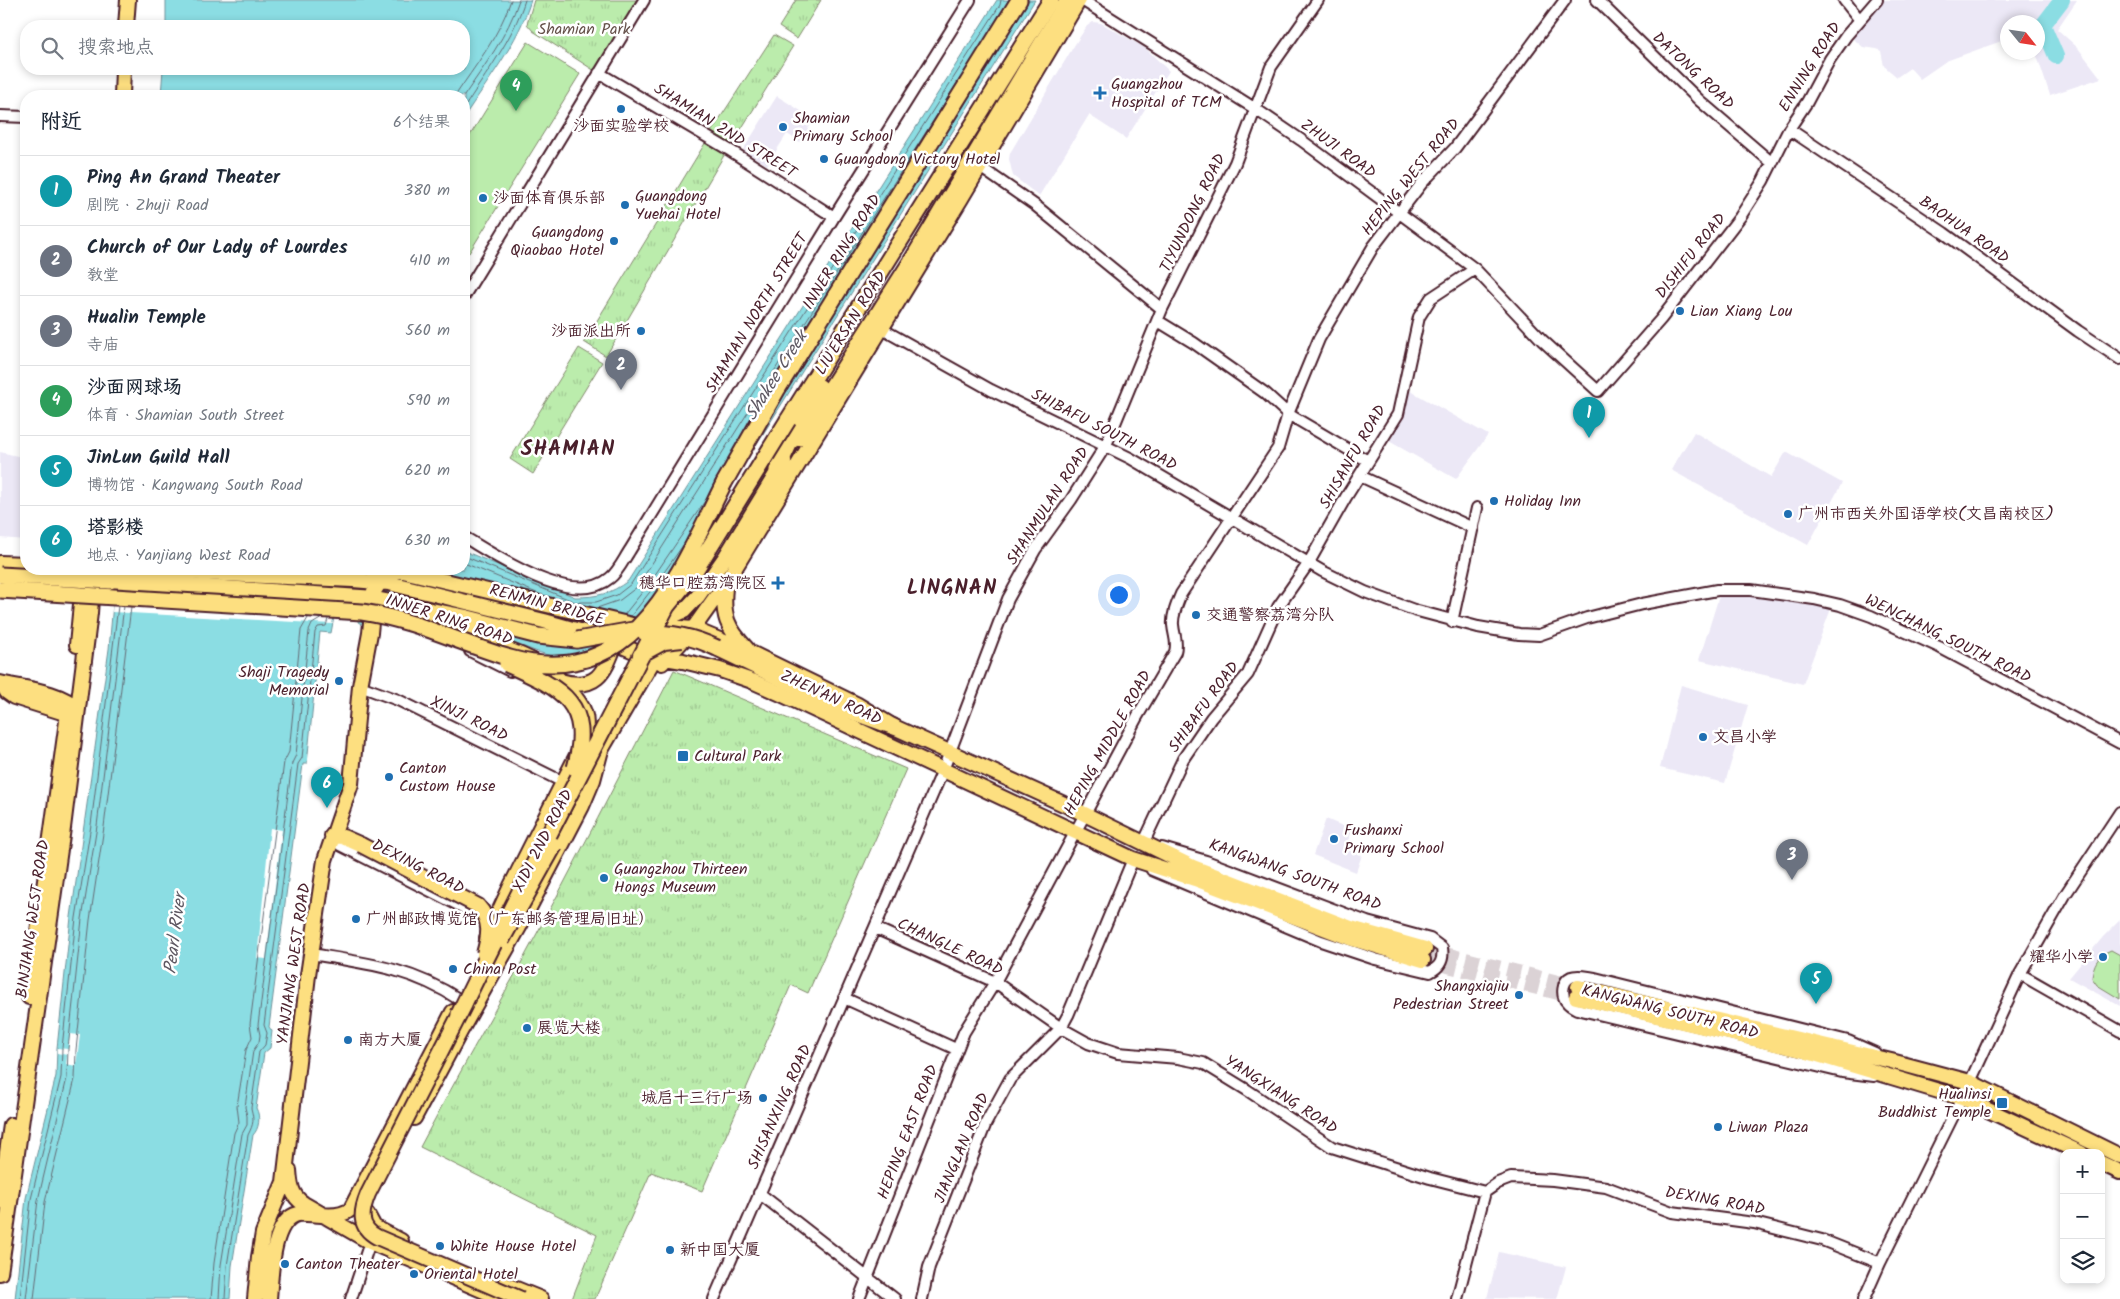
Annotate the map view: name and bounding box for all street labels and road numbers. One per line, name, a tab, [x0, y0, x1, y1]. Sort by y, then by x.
street label: ENNING ROAD	[1772, 17, 1848, 117]
street label: DATONG ROAD	[1646, 26, 1740, 116]
street label: SHAMIAN 2ND STREET	[649, 77, 802, 186]
street label: ZHUJI ROAD	[1295, 113, 1381, 185]
street label: HEPING WEST ROAD	[1356, 113, 1466, 241]
street label: TIYUNDONG ROAD	[1153, 149, 1233, 277]
street label: INNER RING ROAD	[796, 189, 888, 315]
street label: BAOHUA ROAD	[1914, 190, 2014, 270]
street label: DISHIFU ROAD	[1649, 208, 1733, 304]
street label: SHAMIAN NORTH STREET	[699, 227, 816, 398]
street label: LIU'ERSAN ROAD	[809, 266, 893, 380]
street label: SHIBAFU SOUTH ROAD	[1027, 382, 1181, 478]
street label: SHISANFU ROAD	[1313, 400, 1393, 514]
street label: SHANMULAN ROAD	[1000, 442, 1096, 570]
street label: RENMIN BRIDGE	[487, 578, 608, 633]
street label: INNER RING ROAD	[382, 588, 516, 652]
street label: WENCHANG SOUTH ROAD	[1860, 588, 2036, 690]
street label: SHIBAFU ROAD	[1162, 656, 1246, 758]
street label: ZHEN'AN ROAD	[776, 664, 886, 732]
street label: HEPING MIDDLE ROAD	[1058, 666, 1158, 820]
street label: XINJI ROAD	[426, 689, 512, 749]
street label: XIDI 2ND ROAD	[506, 785, 580, 897]
street label: KANGWANG SOUTH ROAD	[1205, 832, 1385, 918]
street label: DEXING ROAD	[367, 833, 469, 901]
street label: BINJIANG WEST ROAD	[10, 838, 56, 1000]
street label: YANJIANG WEST ROAD	[270, 881, 318, 1047]
street label: CHANGLE ROAD	[893, 912, 1007, 982]
street label: KANGWANG SOUTH ROAD	[1579, 978, 1761, 1046]
street label: SHISANXING ROAD	[741, 1041, 819, 1173]
street label: YANGXIANG ROAD	[1219, 1049, 1343, 1141]
street label: HEPING EAST ROAD	[871, 1061, 945, 1203]
street label: JIANGLAN ROAD	[927, 1089, 997, 1207]
street label: DEXING ROAD	[1663, 1180, 1767, 1222]

